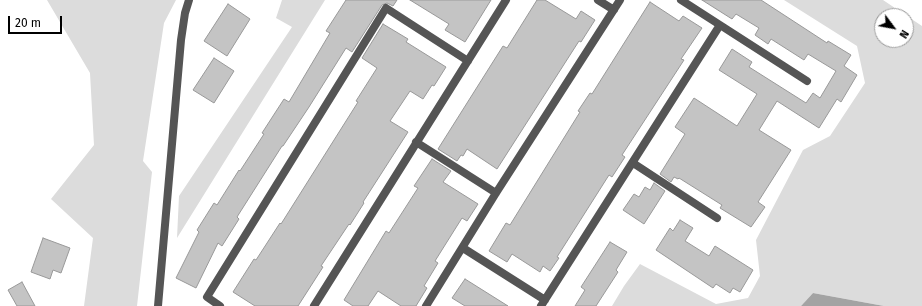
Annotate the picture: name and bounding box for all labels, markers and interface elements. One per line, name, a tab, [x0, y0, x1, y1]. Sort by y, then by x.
scale bar	[10, 8, 64, 34]
north arrow	[874, 8, 914, 48]
text: 20 m	[15, 16, 41, 30]
text: N	[896, 28, 911, 41]

